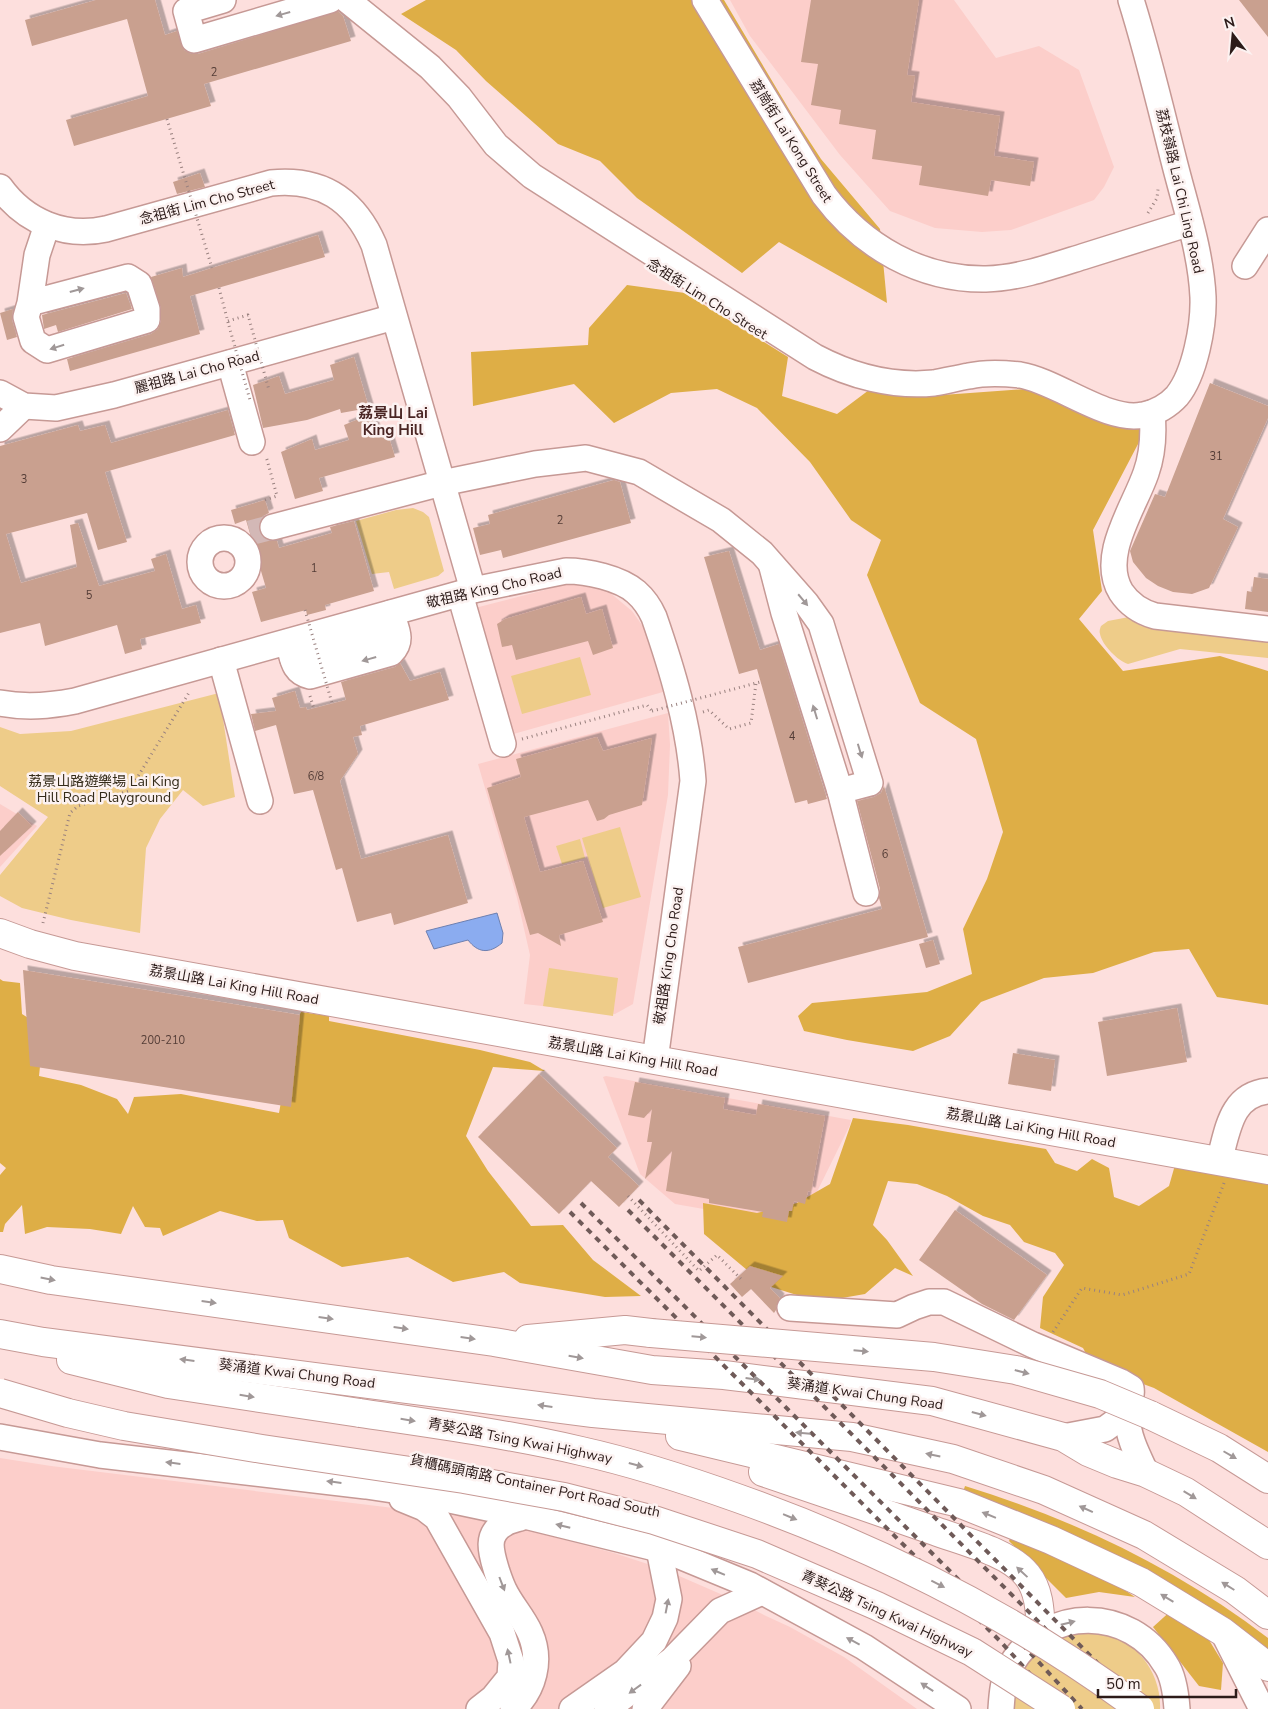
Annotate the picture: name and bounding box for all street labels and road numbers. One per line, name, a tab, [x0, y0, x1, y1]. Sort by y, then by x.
street label: 荔崗街 Lai Kong Street	[745, 76, 837, 206]
street label: 荔枝嶺路 Lai Chi Ling Road	[1152, 107, 1208, 275]
street label: 念祖街 Lim Cho Street	[137, 175, 277, 229]
street label: 念祖街 Lim Cho Street	[643, 254, 771, 344]
street label: 麗祖路 Lai Cho Road	[132, 346, 262, 398]
street label: 敬祖路 King Cho Road	[424, 563, 564, 613]
street label: 敬祖路 King Cho Road	[650, 886, 688, 1026]
street label: 荔景山路 Lai King Hill Road	[148, 961, 320, 1009]
street label: 荔景山路 Lai King Hill Road	[547, 1033, 719, 1081]
street label: 荔景山路 Lai King Hill Road	[945, 1104, 1117, 1152]
street label: 葵涌道 Kwai Chung Road	[218, 1355, 376, 1393]
street label: 葵涌道 Kwai Chung Road	[786, 1374, 944, 1414]
street label: 青葵公路 Tsing Kwai Highway	[426, 1414, 614, 1468]
street label: 貨櫃碼頭南路 Container Port Road South	[408, 1450, 662, 1522]
street label: 青葵公路 Tsing Kwai Highway	[798, 1566, 977, 1662]

